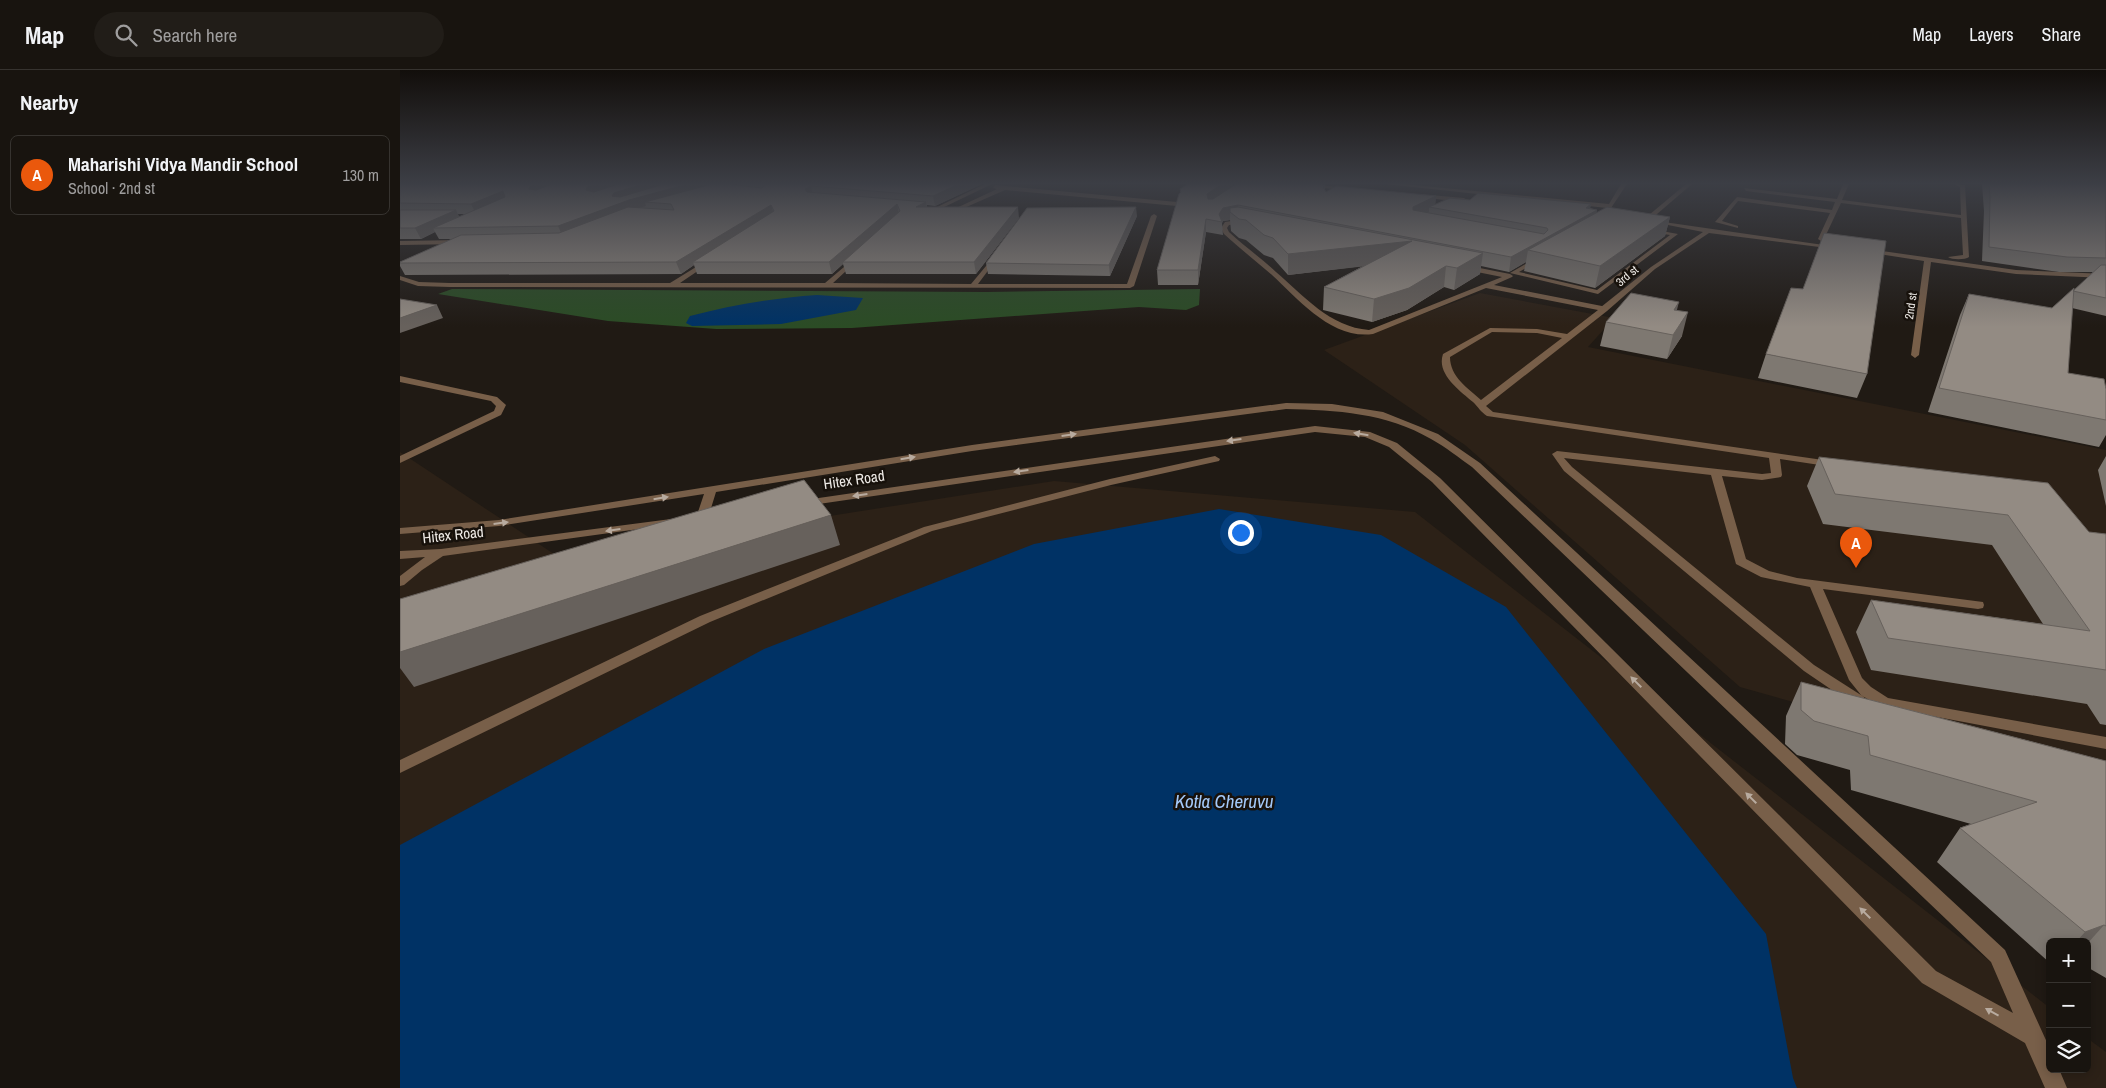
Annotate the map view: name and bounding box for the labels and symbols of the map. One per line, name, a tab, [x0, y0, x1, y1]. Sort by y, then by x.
street label: 3rd st	[1612, 262, 1642, 290]
street label: 2nd st	[1901, 291, 1921, 320]
one-way arrow	[1352, 429, 1368, 437]
one-way arrow	[1061, 431, 1077, 439]
one-way arrow	[1225, 436, 1241, 444]
one-way arrow	[901, 454, 917, 462]
street label: Hitex Road	[822, 465, 886, 494]
one-way arrow	[1013, 467, 1029, 475]
one-way arrow	[852, 491, 868, 499]
one-way arrow	[654, 493, 670, 501]
one-way arrow	[493, 518, 509, 526]
your location	[1228, 520, 1254, 546]
street label: Hitex Road	[421, 521, 485, 548]
one-way arrow	[604, 526, 620, 534]
pin: A	[1840, 527, 1872, 568]
one-way arrow	[1630, 676, 1642, 688]
water label: Kotla Cheruvu	[1175, 788, 1274, 814]
one-way arrow	[1745, 792, 1757, 804]
one-way arrow	[1859, 907, 1871, 919]
one-way arrow	[1984, 1008, 1999, 1016]

